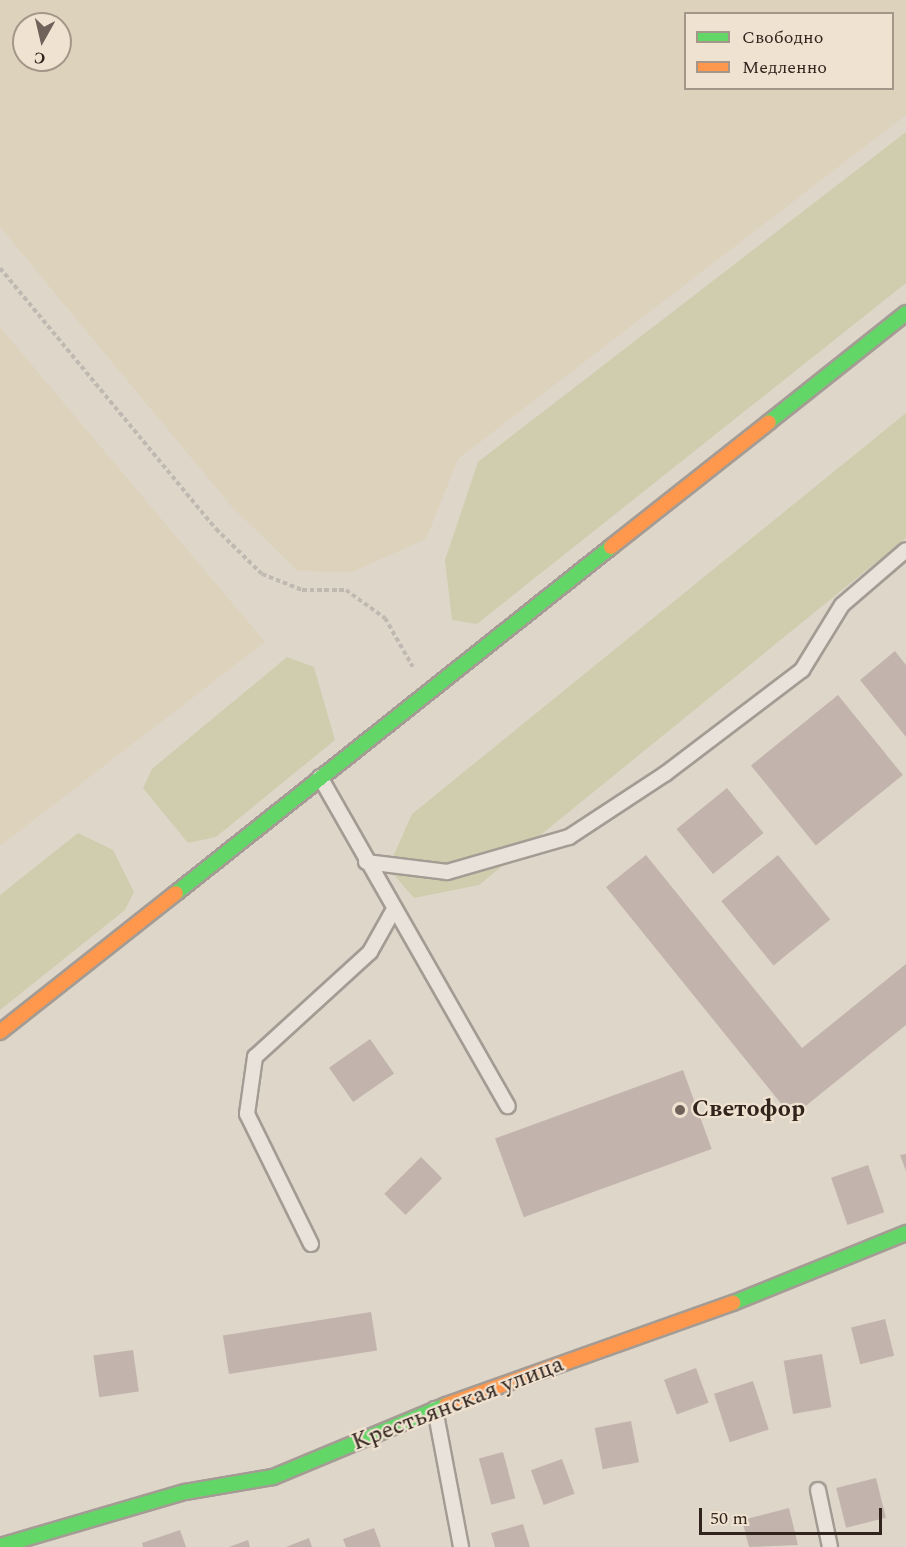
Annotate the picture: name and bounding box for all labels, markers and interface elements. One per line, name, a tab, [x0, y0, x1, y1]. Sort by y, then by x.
north arrow	[12, 12, 72, 72]
legend	[684, 12, 894, 90]
text: Свободно	[742, 24, 823, 51]
text: С	[32, 45, 47, 71]
text: Медленно	[742, 54, 827, 81]
place label: Светофор	[692, 1096, 805, 1124]
marker: Светофор	[673, 1103, 687, 1117]
street label: Крестьянская улица	[348, 1350, 568, 1458]
scale bar	[702, 1496, 885, 1534]
text: 50 m	[710, 1505, 748, 1532]

